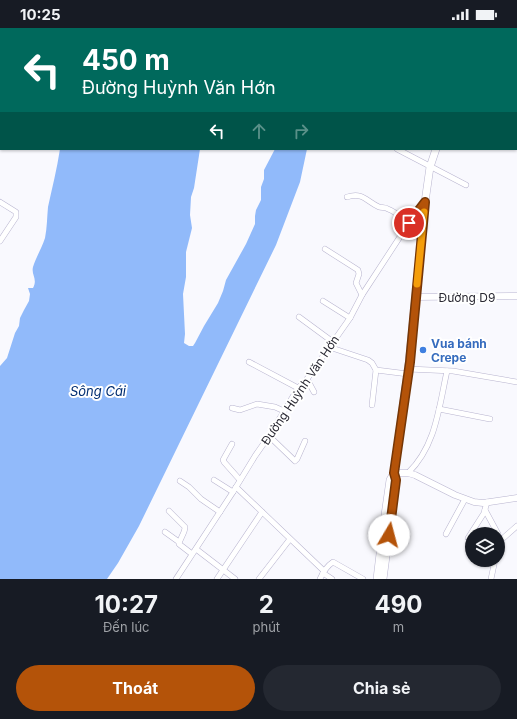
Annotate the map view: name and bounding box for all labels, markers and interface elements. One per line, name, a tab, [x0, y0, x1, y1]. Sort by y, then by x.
text: 10:25	[20, 5, 61, 24]
text: 450 m	[82, 43, 170, 77]
icon: left	[16, 44, 68, 96]
text: Đường Huỳnh Văn Hớn	[82, 77, 276, 98]
icon: left	[206, 120, 228, 142]
icon: ahead	[248, 120, 270, 142]
icon: right	[290, 120, 312, 142]
pin	[392, 206, 426, 240]
icon: arrive	[398, 212, 420, 234]
street label: Đường D9	[439, 290, 495, 305]
street label: Đường Huỳnh Văn Hớn	[258, 332, 342, 448]
place label: Vua bánh Crepe	[431, 336, 487, 365]
marker: Vua bánh Crepe	[418, 345, 428, 355]
water label: Sông Cái	[70, 383, 127, 399]
position arrow	[368, 514, 410, 556]
map controls	[465, 527, 505, 567]
button: layers	[465, 527, 505, 567]
text: 10:27	[94, 590, 158, 619]
text: 2	[259, 590, 274, 619]
text: 490	[375, 590, 423, 619]
text: Đến lúc	[103, 619, 150, 635]
text: phút	[253, 619, 280, 635]
text: m	[393, 619, 404, 635]
button: Thoát	[16, 665, 255, 711]
button: Chia sẻ	[263, 665, 501, 711]

